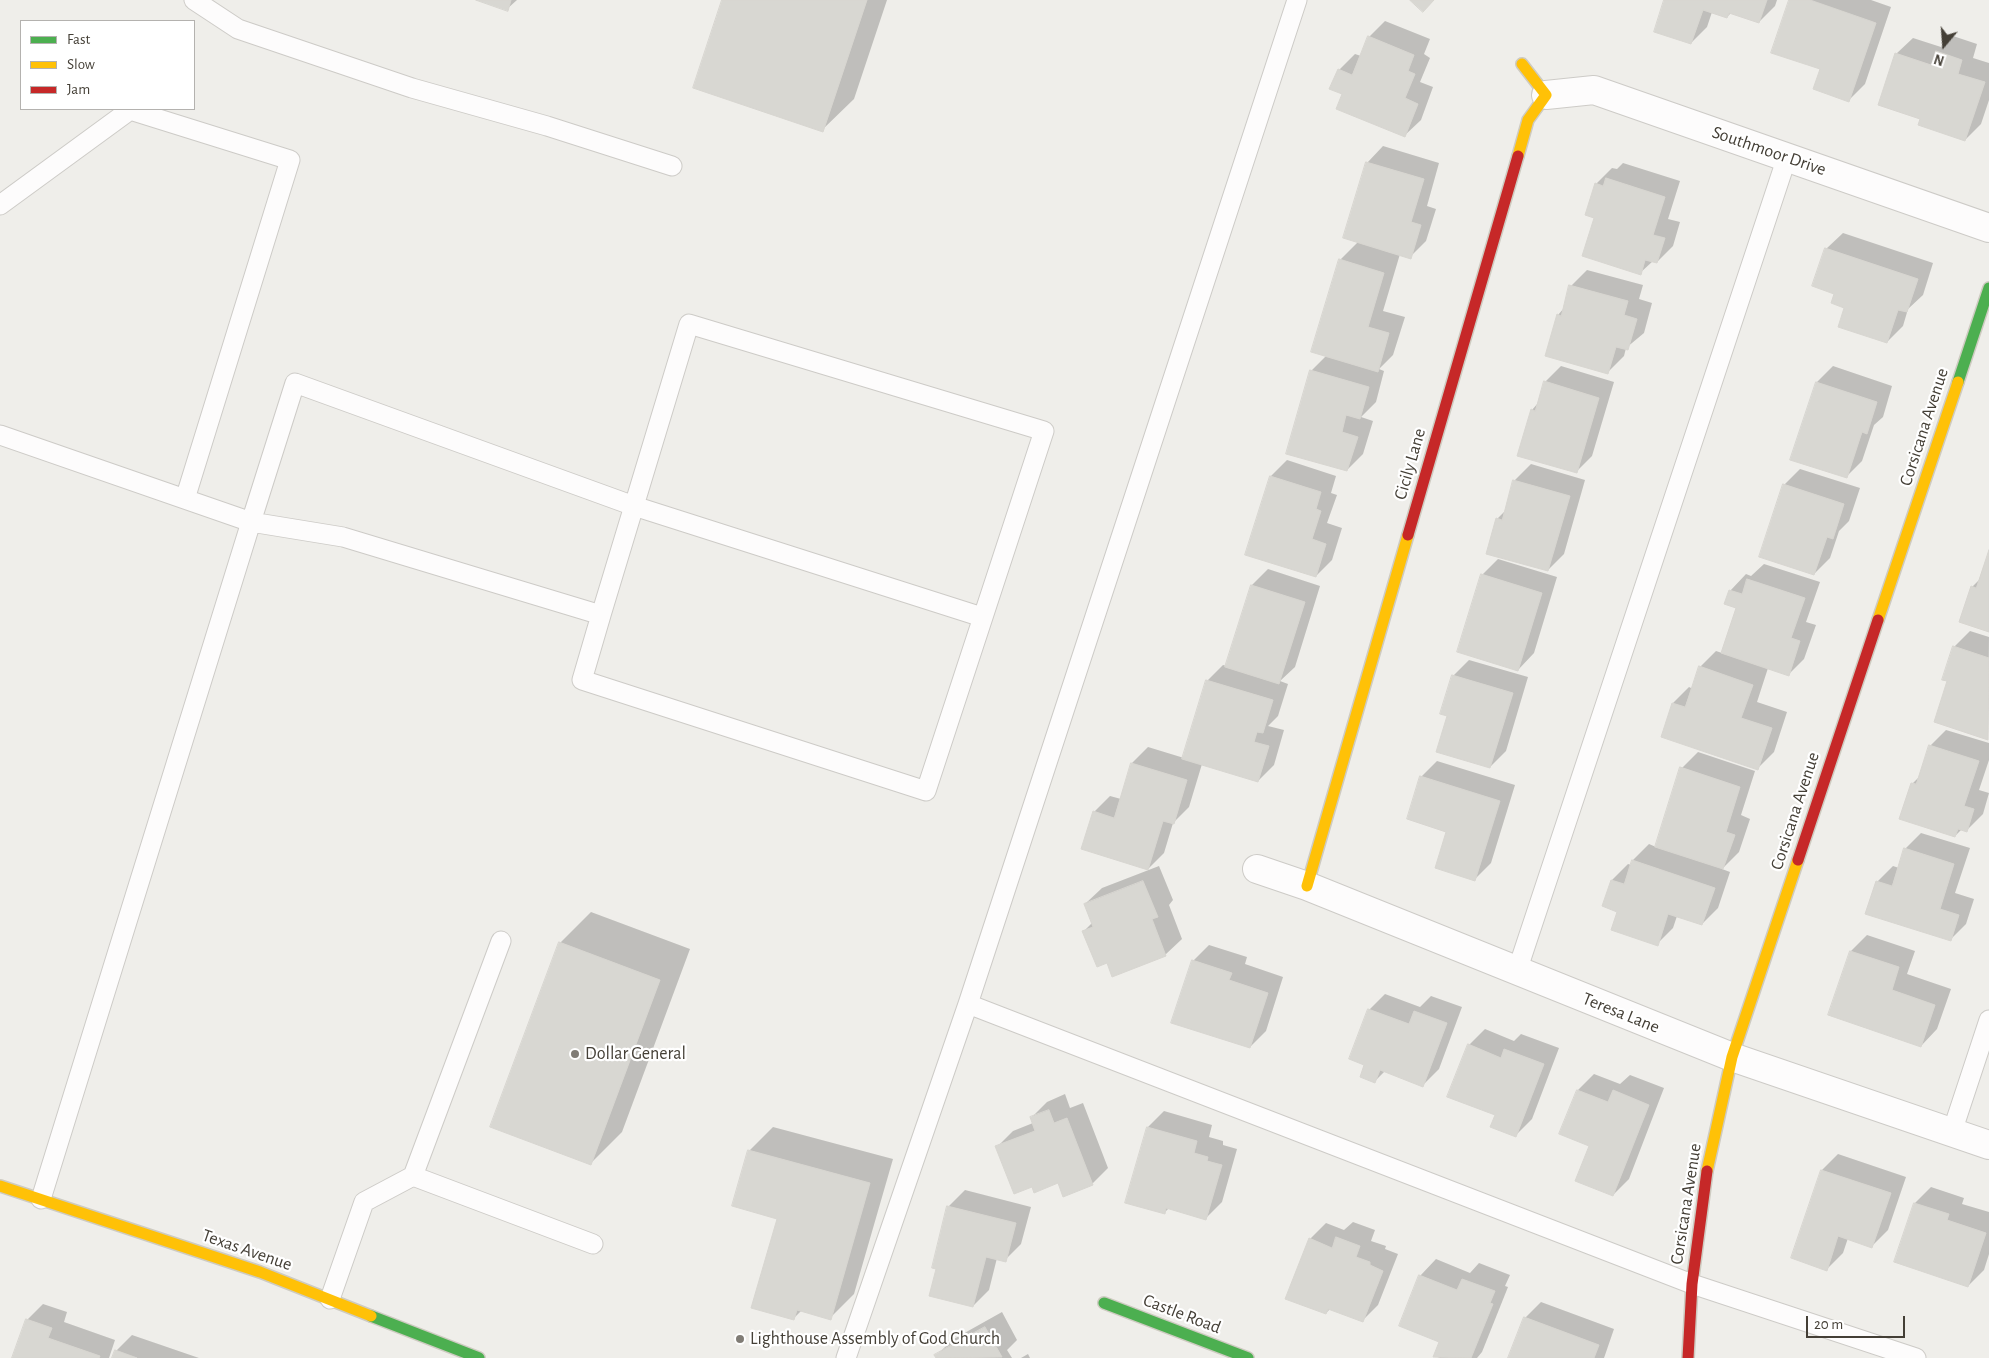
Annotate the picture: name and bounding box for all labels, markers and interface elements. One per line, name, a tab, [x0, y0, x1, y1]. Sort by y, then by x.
legend	[20, 20, 195, 110]
north arrow	[1919, 20, 1969, 70]
text: Fast	[67, 32, 90, 47]
text: N	[1933, 51, 1946, 67]
text: Slow	[67, 57, 95, 72]
text: Jam	[67, 82, 90, 97]
street label: Southmoor Drive	[1709, 121, 1829, 181]
street label: Corsicana Avenue	[1895, 365, 1953, 489]
street label: Cicily Lane	[1390, 426, 1430, 502]
street label: Corsicana Avenue	[1766, 749, 1824, 873]
street label: Teresa Lane	[1579, 988, 1663, 1038]
place label: Dollar General	[585, 1043, 686, 1065]
marker: Dollar General	[569, 1048, 581, 1060]
street label: Corsicana Avenue	[1666, 1142, 1706, 1266]
street label: Texas Avenue	[199, 1225, 295, 1275]
street label: Castle Road	[1140, 1289, 1224, 1339]
scale bar	[1809, 1306, 1908, 1338]
text: 20 m	[1814, 1317, 1843, 1332]
place label: Lighthouse Assembly of God Church	[750, 1328, 1000, 1350]
marker: Lighthouse Assembly of God Church	[734, 1333, 746, 1345]

